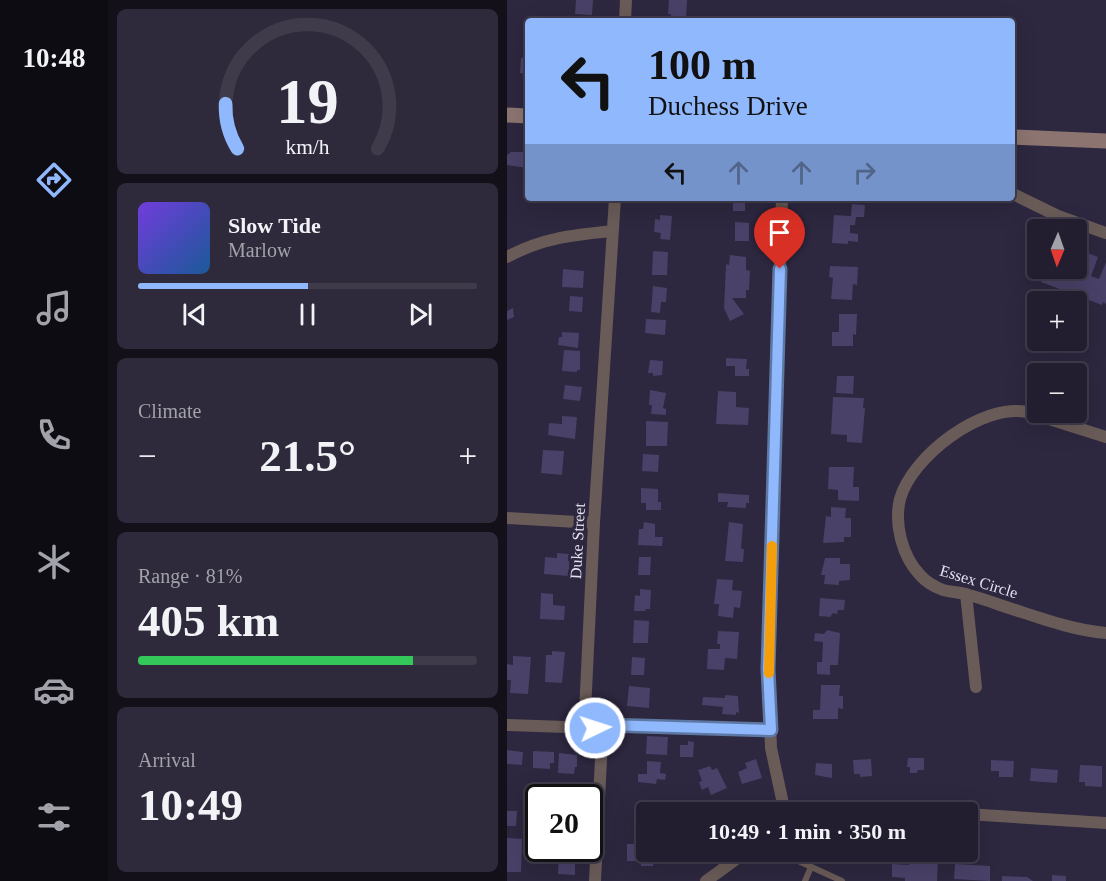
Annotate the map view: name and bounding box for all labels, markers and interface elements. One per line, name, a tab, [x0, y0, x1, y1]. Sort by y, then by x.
icon: left	[549, 42, 627, 120]
text: 100 m	[648, 42, 757, 88]
text: 10:48	[23, 43, 86, 73]
text: 19	[276, 67, 339, 136]
text: Duchess Drive	[648, 91, 808, 121]
text: km/h	[285, 135, 330, 159]
icon: left	[659, 156, 692, 189]
icon: ahead	[722, 156, 755, 189]
icon: ahead	[785, 156, 818, 189]
icon: right	[848, 156, 881, 189]
icon: directions	[33, 159, 75, 201]
pin	[754, 207, 805, 269]
text: Slow Tide	[228, 213, 321, 238]
icon: arrive	[763, 216, 796, 249]
north arrow	[1027, 219, 1087, 279]
map controls	[1027, 219, 1087, 423]
text: Marlow	[228, 239, 291, 261]
icon: music	[33, 287, 75, 329]
button: +	[1027, 291, 1087, 351]
icon: previous	[178, 298, 211, 331]
icon: pause	[291, 298, 324, 331]
icon: next	[404, 298, 437, 331]
button: −	[1027, 363, 1087, 423]
text: Climate	[138, 400, 201, 422]
icon: phone	[33, 414, 75, 456]
text: 21.5°	[259, 431, 356, 481]
text: −	[138, 438, 157, 474]
text: +	[458, 438, 477, 474]
street label: Duke Street	[567, 502, 588, 579]
icon: climate	[33, 541, 75, 583]
street label: Essex Circle	[938, 562, 1020, 601]
text: Range · 81%	[138, 565, 242, 587]
text: 405 km	[138, 596, 279, 646]
icon: car	[33, 669, 75, 711]
position arrow	[563, 696, 627, 760]
text: Arrival	[138, 749, 196, 771]
text: 10:49	[138, 780, 243, 830]
speed limit sign: 20	[525, 784, 603, 862]
icon: filters	[33, 796, 75, 838]
text: 10:49 · 1 min · 350 m	[708, 819, 906, 844]

